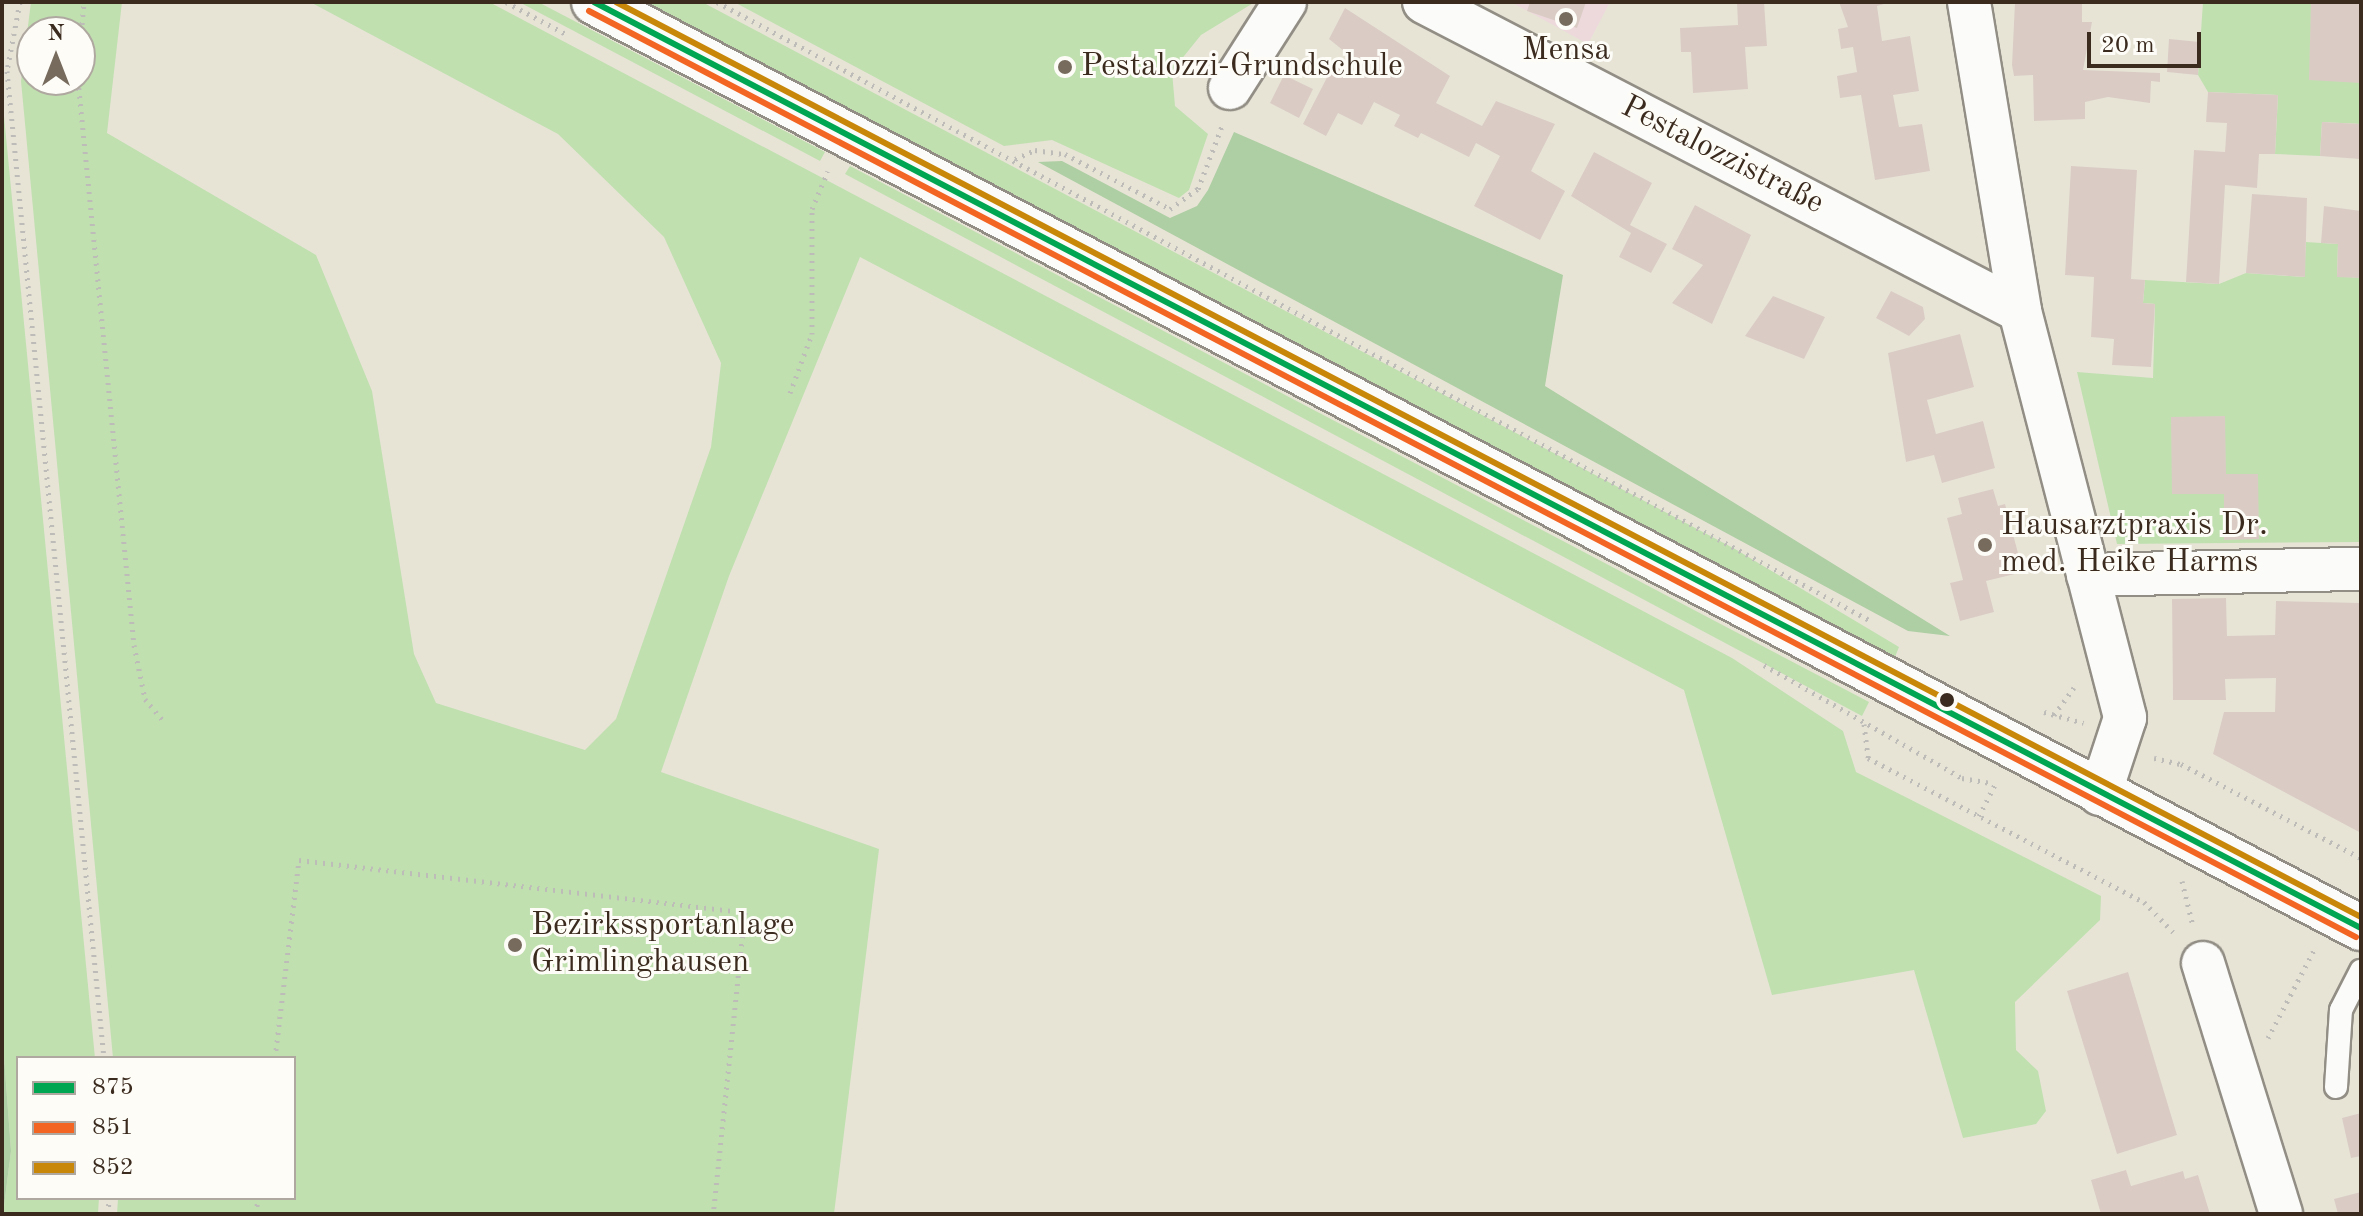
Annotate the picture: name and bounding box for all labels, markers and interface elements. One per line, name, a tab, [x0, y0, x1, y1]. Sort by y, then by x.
marker: Mensa	[1557, 10, 1575, 28]
north arrow	[16, 16, 96, 96]
scale bar	[2091, 16, 2205, 66]
text: N	[48, 23, 64, 45]
place label: Mensa	[1522, 32, 1610, 70]
text: 20 m	[2101, 34, 2155, 58]
place label: Pestalozzi-Grundschule	[1081, 48, 1403, 86]
marker: Pestalozzi-Grundschule	[1056, 58, 1074, 76]
street label: Pestalozzistraße	[1614, 88, 1830, 224]
place label: Hausarztpraxis Dr. med. Heike Harms	[2001, 508, 2268, 583]
marker: Hausarztpraxis Dr. med. Heike Harms	[1976, 536, 1994, 554]
unlabelled marker	[1939, 692, 1955, 708]
place label: Bezirkssportanlage Grimlinghausen	[531, 908, 794, 983]
marker: Bezirkssportanlage Grimlinghausen	[506, 936, 524, 954]
legend	[16, 1056, 296, 1200]
text: 875	[92, 1076, 134, 1100]
text: 851	[92, 1116, 134, 1140]
text: 852	[92, 1156, 134, 1180]

